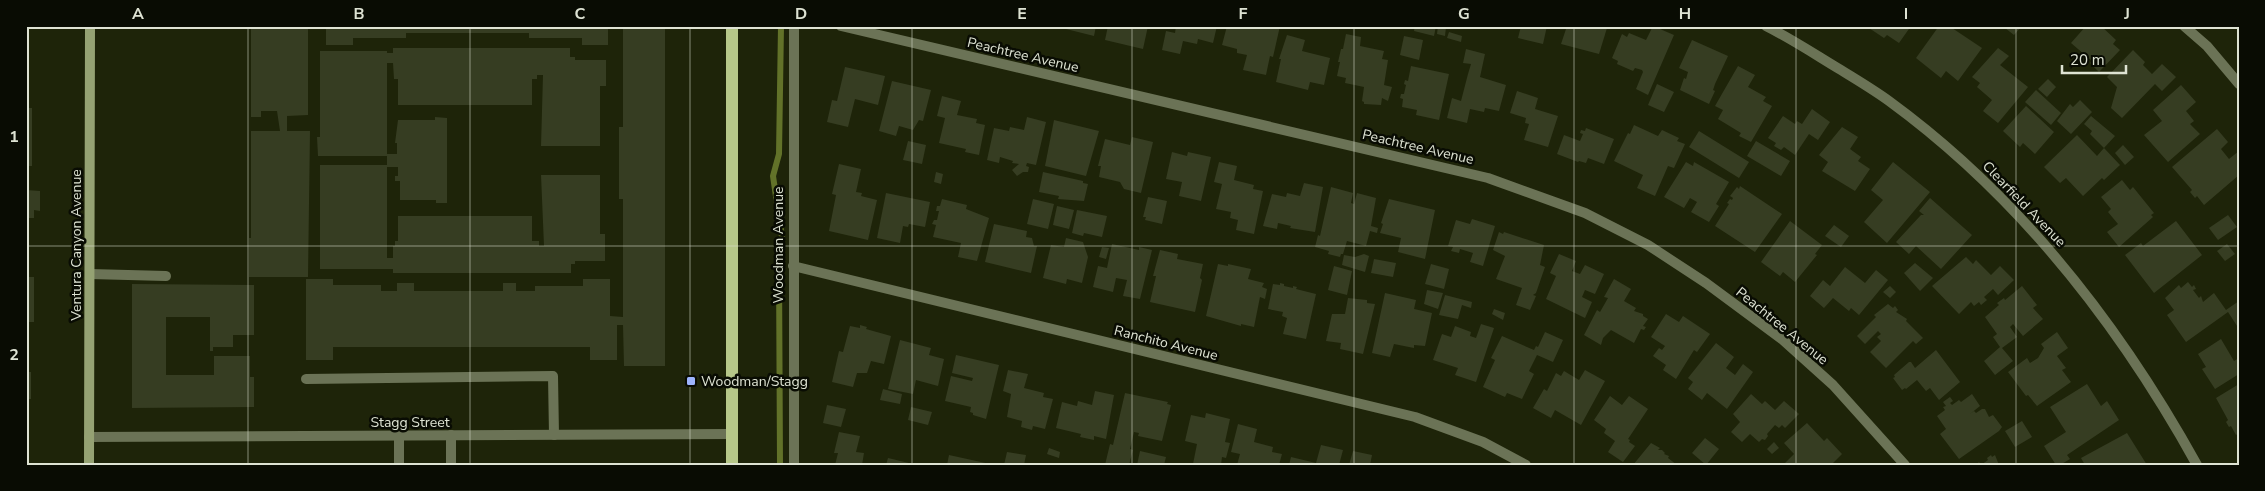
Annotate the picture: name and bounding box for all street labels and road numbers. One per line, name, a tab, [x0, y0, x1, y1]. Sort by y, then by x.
street label: Peachtree Avenue	[965, 33, 1081, 77]
street label: Peachtree Avenue	[1360, 125, 1476, 169]
street label: Clearfield Avenue	[1978, 157, 2070, 251]
street label: Ventura Canyon Avenue	[67, 169, 86, 322]
street label: Woodman Avenue	[769, 187, 788, 303]
street label: Peachtree Avenue	[1732, 283, 1832, 369]
street label: Ranchito Avenue	[1112, 321, 1220, 365]
street label: Stagg Street	[370, 413, 450, 432]

